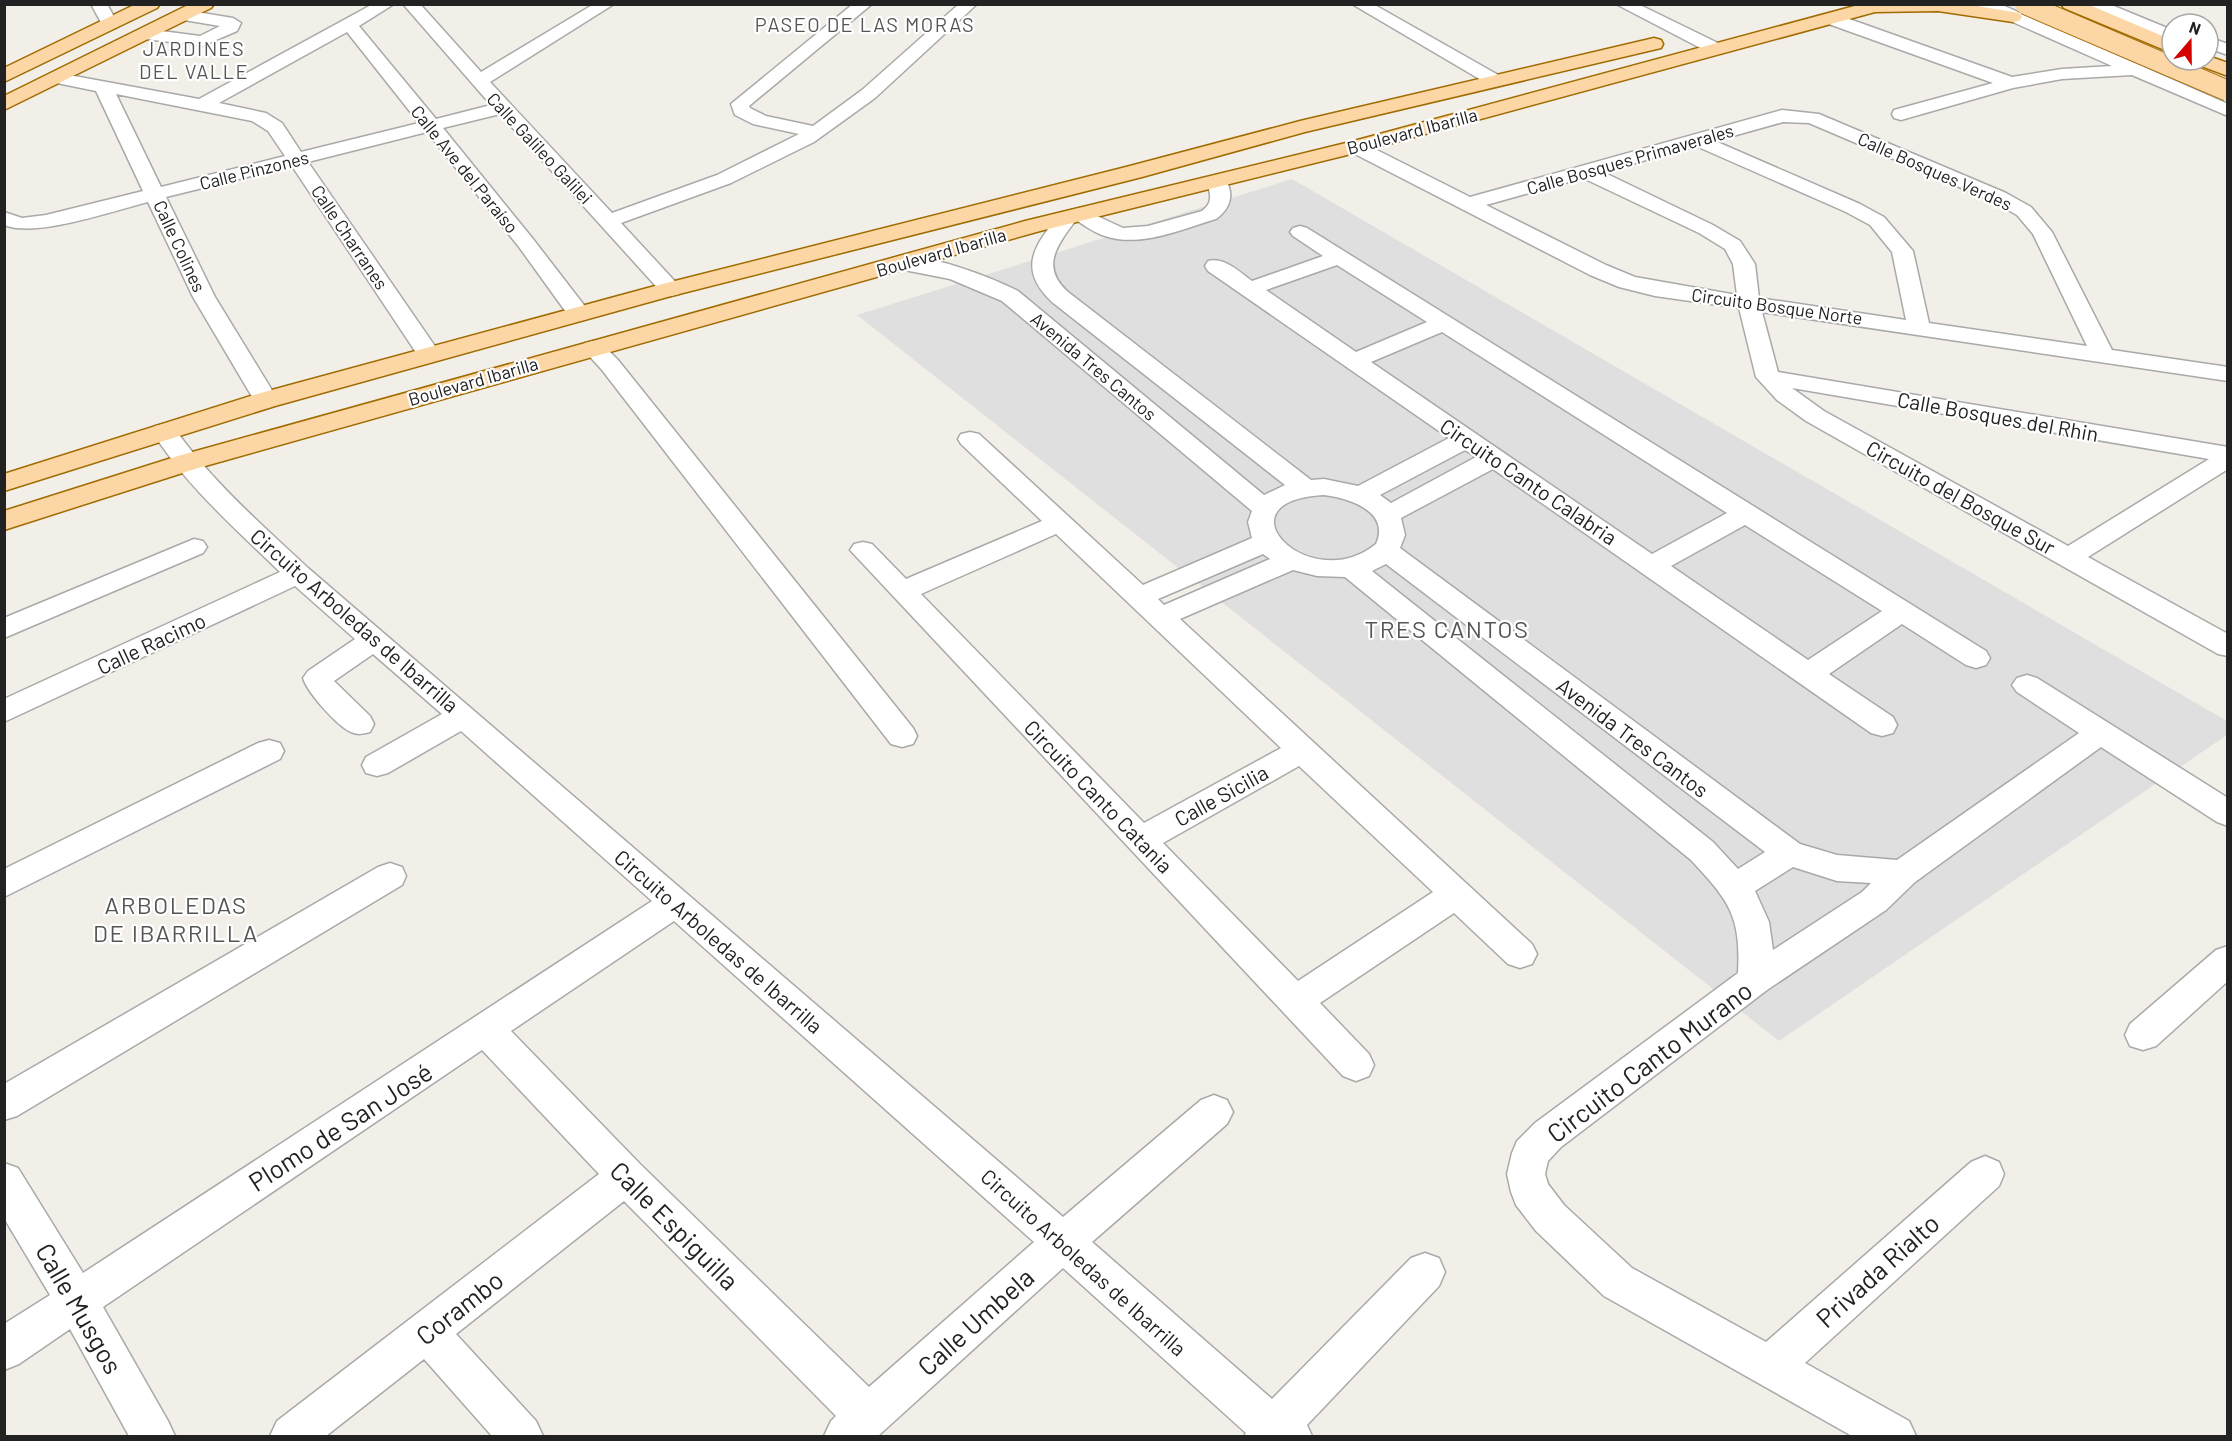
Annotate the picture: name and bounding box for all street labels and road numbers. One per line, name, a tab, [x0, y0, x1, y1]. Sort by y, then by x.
street label: Calle Galileo Galilei	[483, 88, 597, 208]
street label: Calle Ave del Paraíso	[407, 101, 523, 237]
street label: Boulevard Ibarilla	[1344, 103, 1480, 159]
street label: Calle Bosques Primaverales	[1524, 119, 1736, 199]
street label: Calle Bosques Verdes	[1855, 127, 2015, 215]
street label: Calle Pinzones	[197, 146, 311, 194]
street label: Calle Charranes	[307, 181, 393, 293]
street label: Calle Colines	[149, 197, 211, 295]
street label: Boulevard Ibarilla	[874, 223, 1008, 281]
street label: Circuito Bosque Norte	[1690, 283, 1864, 329]
street label: Avenida Tres Cantos	[1027, 307, 1161, 425]
street label: Boulevard Ibarilla	[406, 352, 540, 410]
street label: Calle Bosques del Rhin	[1895, 386, 2101, 446]
street label: Circuito Canto Calabria	[1436, 413, 1622, 549]
street label: Circuito del Bosque Sur	[1862, 435, 2060, 559]
street label: Circuito Arboledas de Ibarrilla	[246, 523, 464, 717]
street label: Calle Racimo	[93, 607, 209, 679]
street label: Avenida Tres Cantos	[1552, 672, 1714, 802]
street label: Circuito Canto Catania	[1020, 714, 1178, 878]
street label: Calle Sicilia	[1170, 759, 1272, 831]
street label: Circuito Arboledas de Ibarrilla	[610, 844, 828, 1038]
street label: Circuito Canto Murano	[1540, 974, 1758, 1148]
street label: Plomo de San José	[242, 1055, 438, 1197]
street label: Calle Espiguilla	[604, 1154, 746, 1296]
street label: Circuito Arboledas de Ibarrilla	[976, 1163, 1192, 1361]
street label: Privada Rialto	[1809, 1207, 1945, 1333]
street label: Calle Musgos	[30, 1237, 130, 1379]
street label: Calle Umbela	[911, 1261, 1039, 1381]
street label: Corambo	[409, 1263, 509, 1351]

